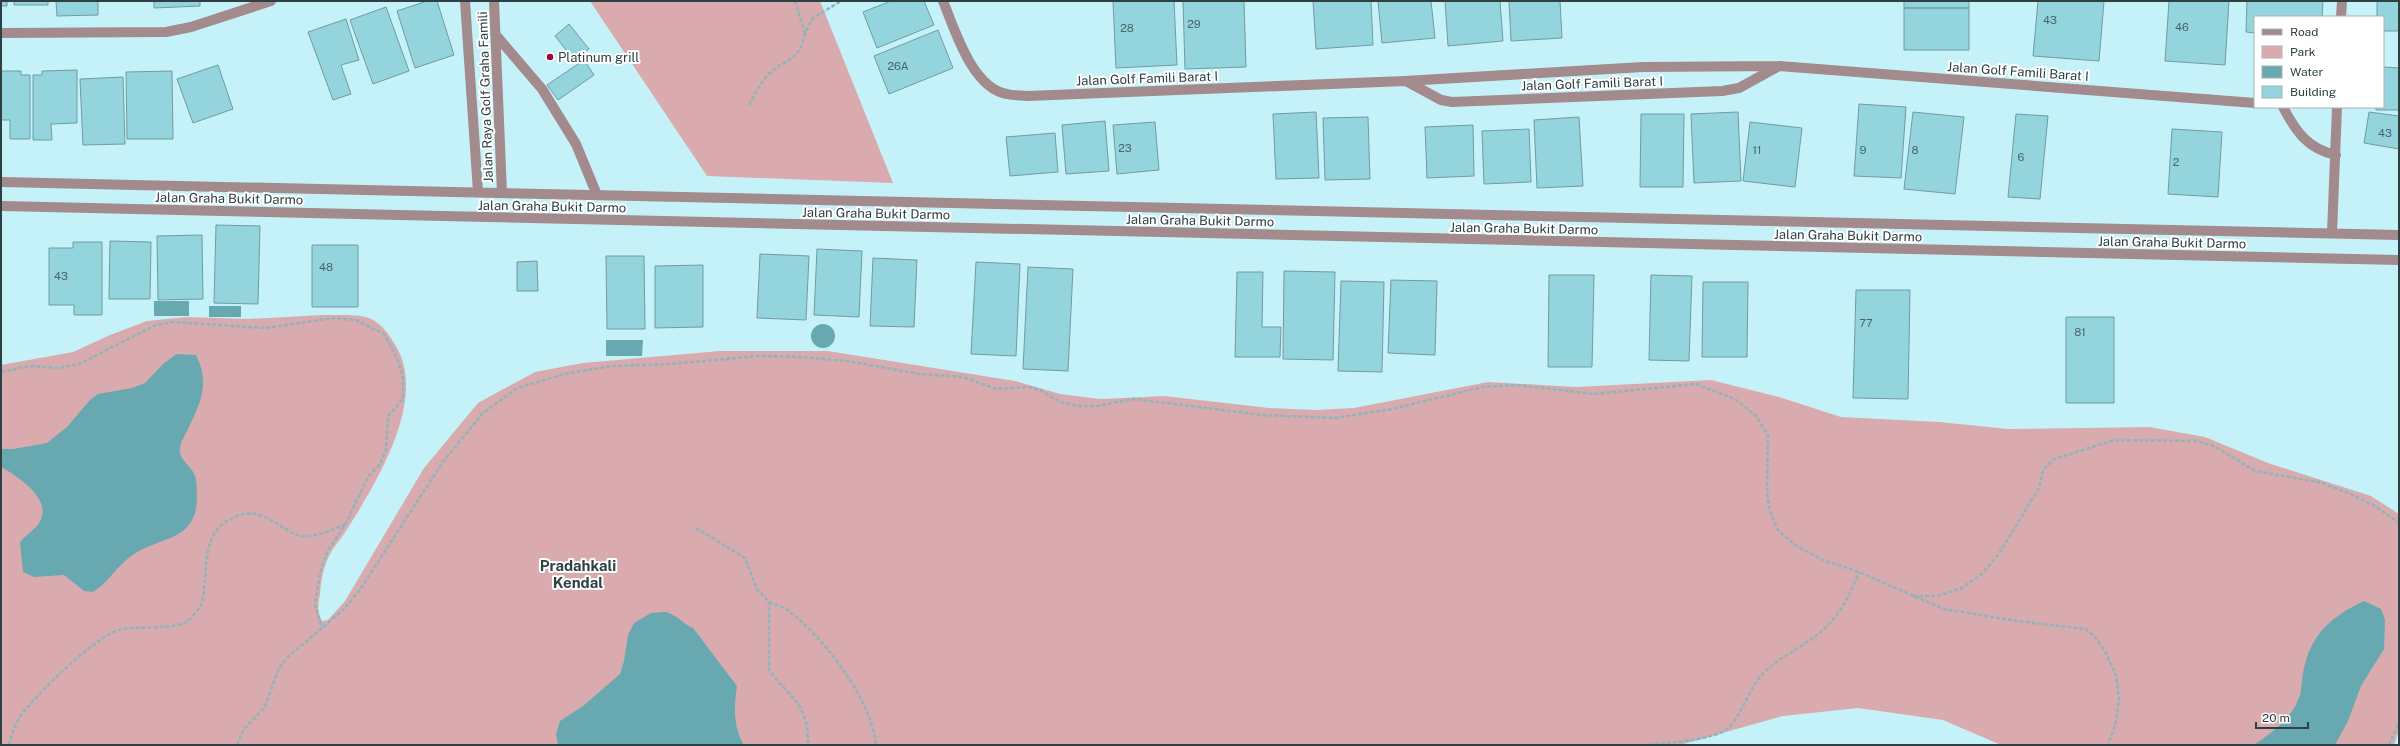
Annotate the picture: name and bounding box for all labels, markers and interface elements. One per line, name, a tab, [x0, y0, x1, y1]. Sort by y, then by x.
street label: Jalan Raya Golf Graha Famili	[475, 11, 496, 183]
house number: 43	[2043, 14, 2057, 26]
legend	[2254, 16, 2384, 108]
house number: 29	[1187, 18, 1201, 30]
house number: 46	[2175, 21, 2189, 33]
house number: 28	[1120, 22, 1134, 34]
text: Road	[2290, 25, 2318, 39]
text: Park	[2290, 45, 2316, 59]
place label: Platinum grill	[558, 50, 639, 65]
marker: Platinum grill	[545, 52, 555, 62]
street label: Jalan Golf Famili Barat I	[1947, 59, 2089, 84]
house number: 26A	[887, 60, 909, 72]
text: Water	[2290, 65, 2324, 79]
street label: Jalan Golf Famili Barat I	[1076, 69, 1218, 88]
street label: Jalan Golf Famili Barat I	[1521, 74, 1663, 93]
text: Building	[2290, 85, 2336, 99]
house number: 43	[2378, 127, 2392, 139]
house number: 23	[1118, 142, 1132, 154]
house number: 11	[1753, 144, 1761, 156]
house number: 9	[1860, 144, 1867, 156]
house number: 8	[1911, 144, 1919, 156]
house number: 6	[2018, 151, 2025, 163]
house number: 2	[2173, 156, 2180, 168]
street label: Jalan Graha Bukit Darmo	[155, 190, 303, 207]
street label: Jalan Graha Bukit Darmo	[478, 198, 626, 215]
street label: Jalan Graha Bukit Darmo	[802, 205, 950, 222]
street label: Jalan Graha Bukit Darmo	[1126, 212, 1274, 229]
street label: Jalan Graha Bukit Darmo	[1450, 220, 1598, 237]
street label: Jalan Graha Bukit Darmo	[1774, 227, 1922, 244]
street label: Jalan Graha Bukit Darmo	[2098, 234, 2246, 251]
house number: 48	[319, 261, 333, 273]
house number: 43	[54, 270, 68, 282]
house number: 77	[1859, 317, 1873, 329]
house number: 81	[2074, 326, 2086, 338]
district label: Pradahkali Kendal	[540, 557, 616, 591]
scale bar	[2256, 704, 2308, 730]
text: 20 m	[2262, 711, 2290, 725]

